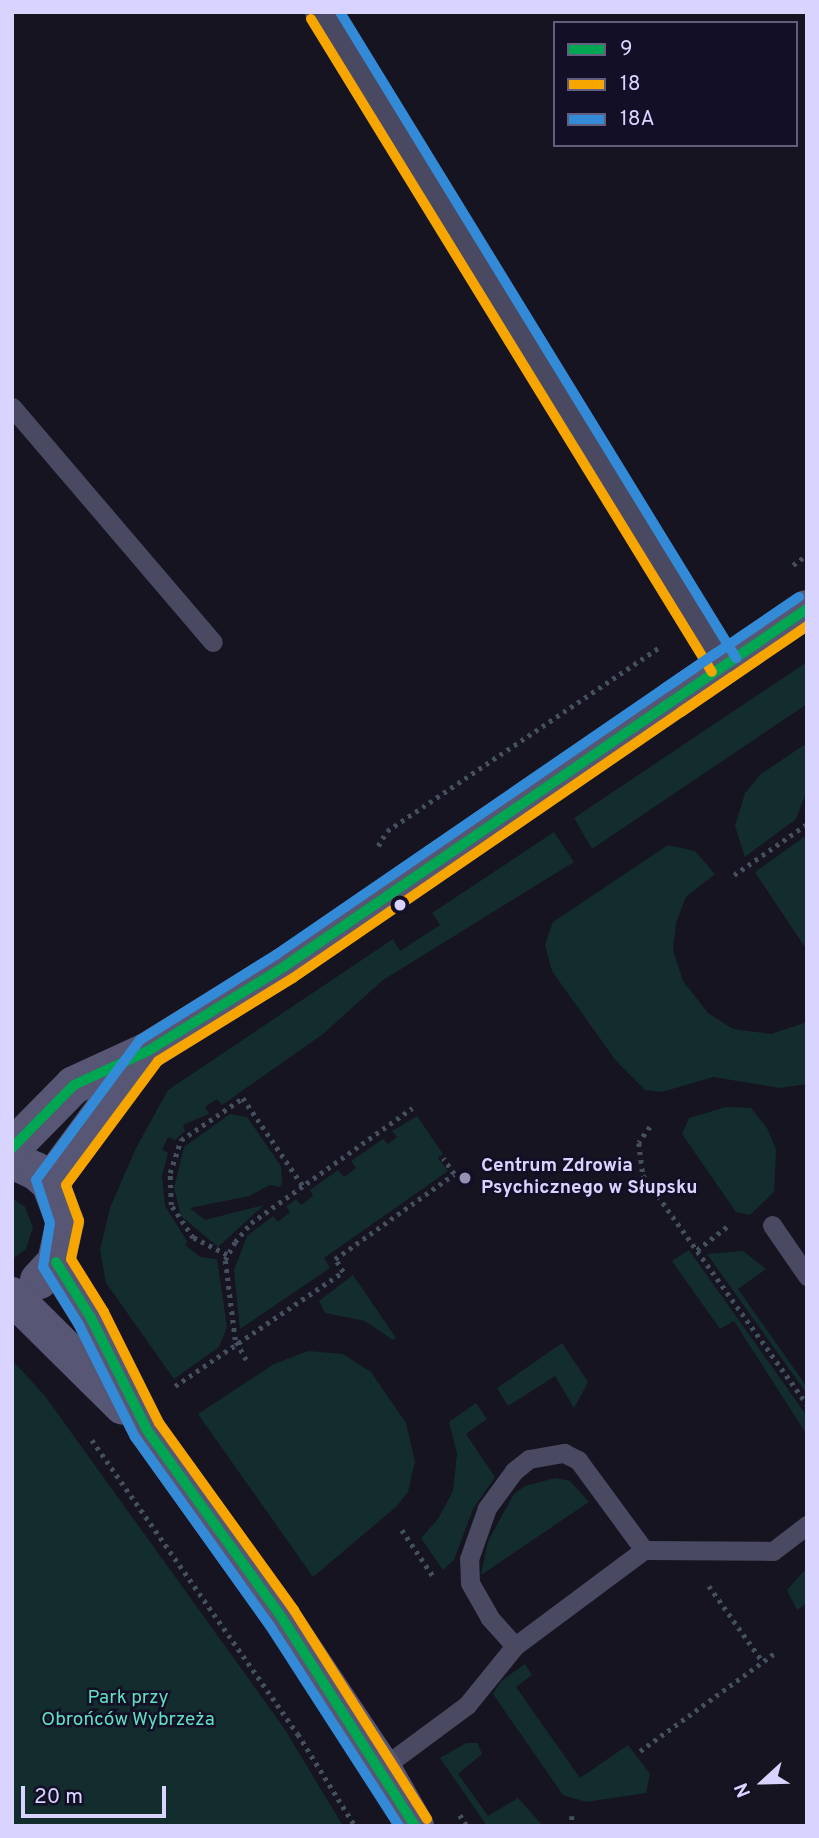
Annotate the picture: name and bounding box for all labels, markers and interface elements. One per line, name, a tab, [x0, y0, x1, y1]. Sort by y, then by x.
legend	[553, 21, 798, 147]
text: 9	[620, 36, 633, 63]
text: 18	[620, 71, 641, 98]
text: 18A	[620, 106, 655, 133]
unlabelled marker	[393, 898, 407, 912]
place label: Centrum Zdrowia Psychicznego w Słupsku	[481, 1156, 698, 1200]
marker: Centrum Zdrowia Psychicznego w Słupsku	[455, 1168, 475, 1188]
park label: Park przy Obrońców Wybrzeża	[41, 1688, 215, 1732]
north arrow	[728, 1747, 798, 1817]
scale bar	[24, 1772, 170, 1816]
text: N	[730, 1779, 757, 1801]
text: 20 m	[34, 1784, 83, 1811]

